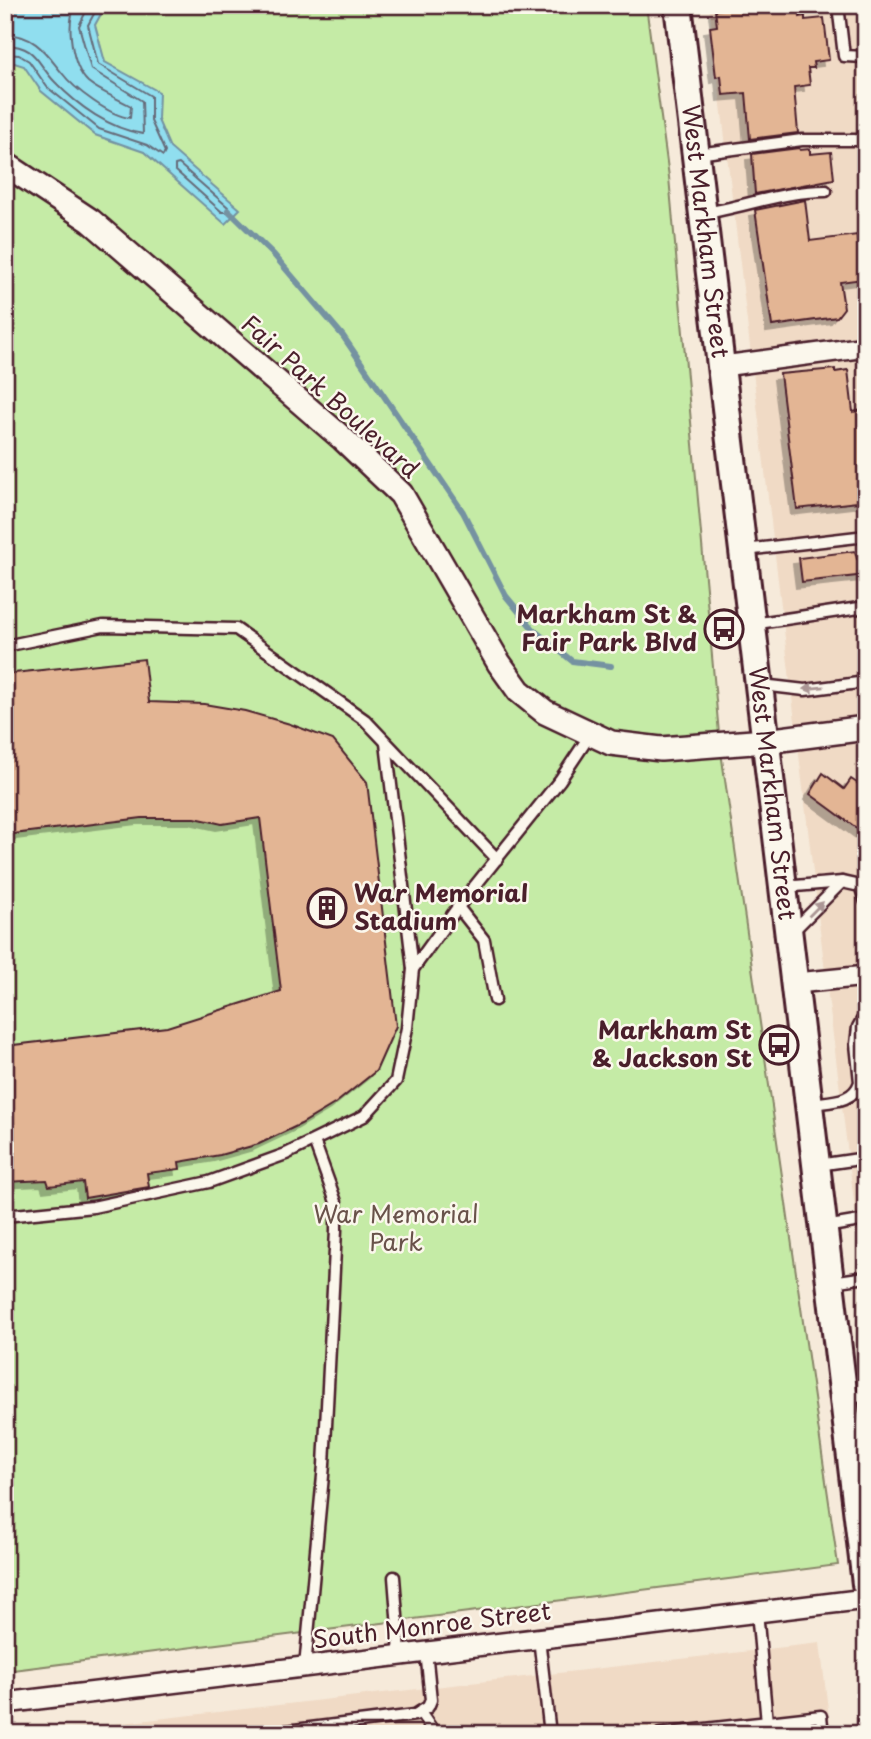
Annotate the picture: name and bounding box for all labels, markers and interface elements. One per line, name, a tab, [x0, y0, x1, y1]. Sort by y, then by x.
street label: West Markham Street	[674, 102, 740, 360]
street label: Fair Park Boulevard	[234, 306, 429, 486]
place label: Markham St & Fair Park Blvd	[516, 595, 697, 659]
bus stop icon: Markham St & Fair Park Blvd	[703, 608, 745, 650]
street label: West Markham Street	[741, 664, 807, 922]
one-way arrow	[802, 683, 824, 694]
place label: War Memorial Stadium	[354, 874, 528, 938]
building icon: War Memorial Stadium	[306, 887, 348, 929]
one-way arrow	[807, 900, 824, 917]
place label: Markham St & Jackson St	[592, 1011, 752, 1075]
bus stop icon: Markham St & Jackson St	[758, 1024, 800, 1066]
park label: War Memorial Park	[313, 1195, 479, 1259]
street label: South Monroe Street	[311, 1592, 553, 1656]

